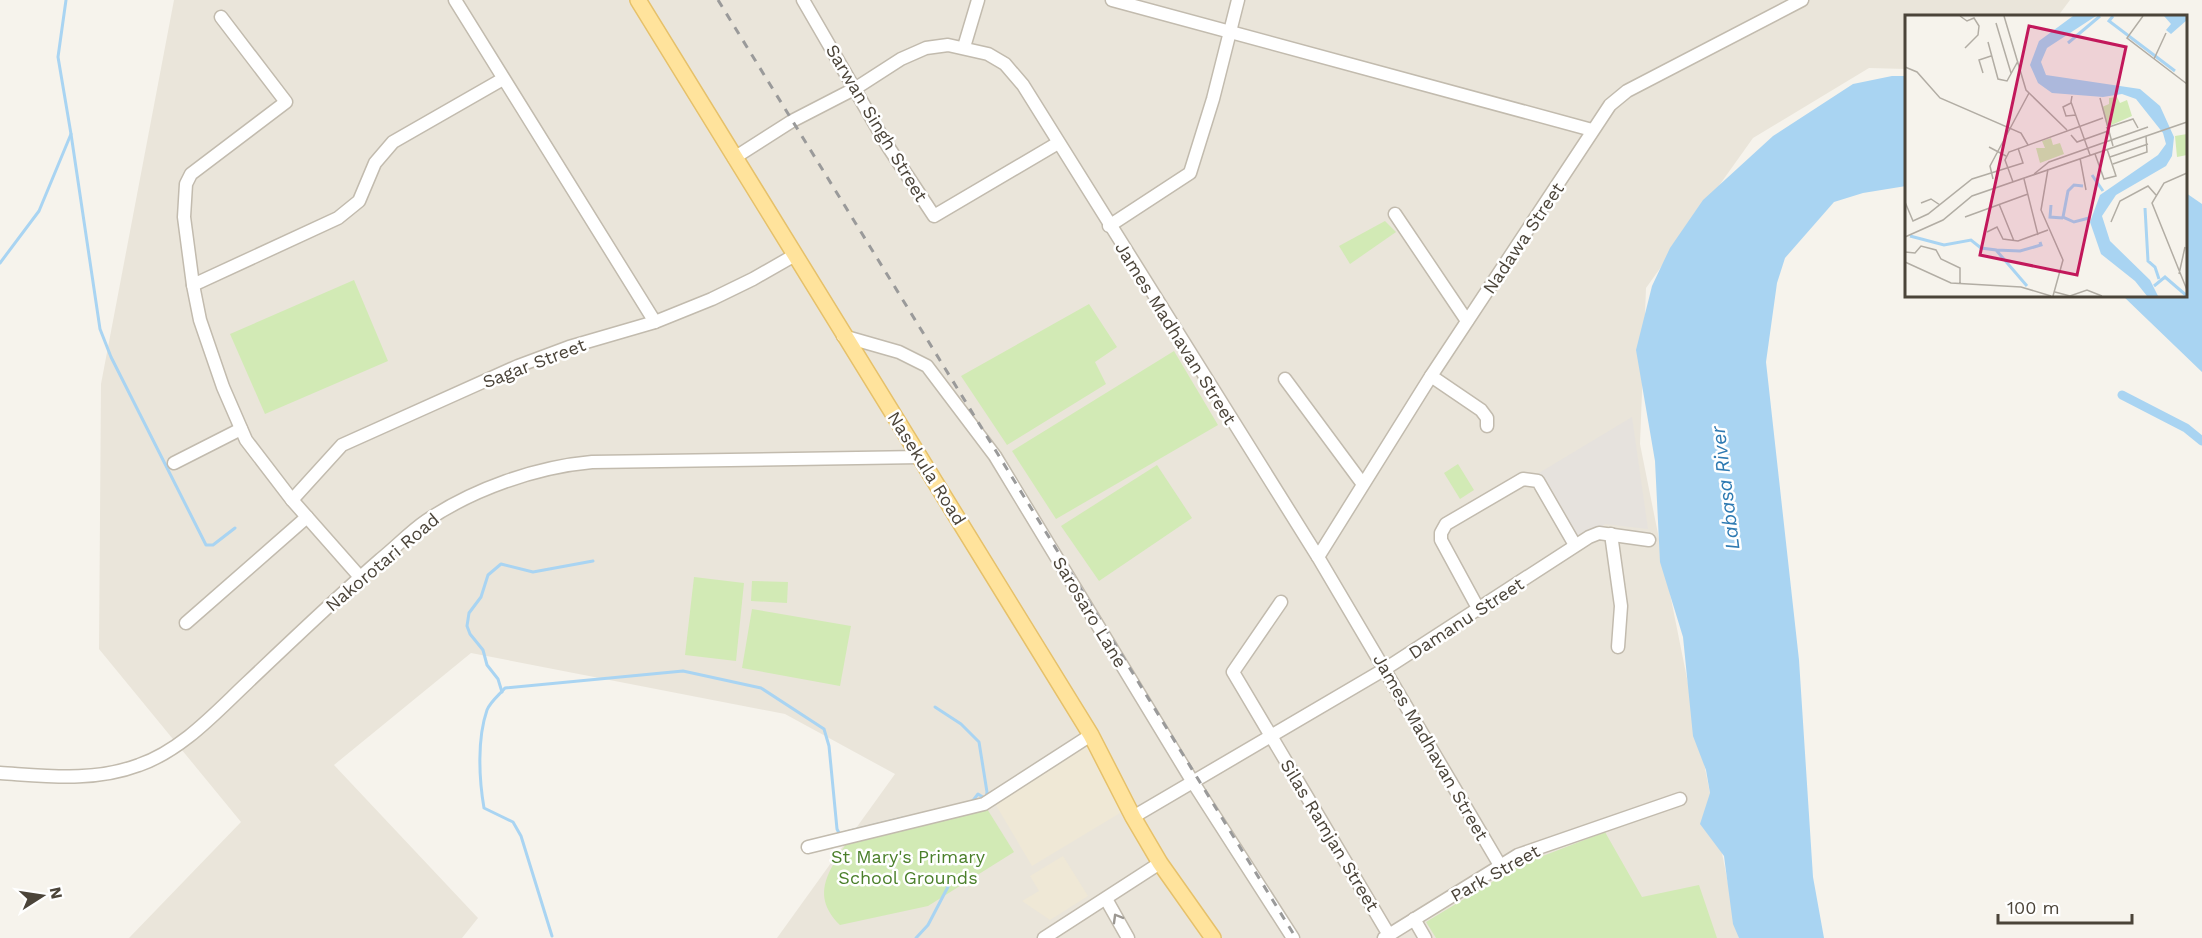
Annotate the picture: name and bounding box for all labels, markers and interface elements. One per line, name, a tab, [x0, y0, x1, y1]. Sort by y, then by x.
inset map	[1905, 15, 2187, 297]
street label: Sarwan Singh Street	[822, 41, 932, 206]
street label: Nadawa Street	[1478, 178, 1568, 298]
street label: James Madhavan Street	[1111, 238, 1241, 429]
street label: Sagar Street	[480, 334, 589, 392]
street label: Nasekula Road	[884, 407, 970, 529]
water label: Labasa River	[1705, 423, 1745, 551]
street label: Nakorotari Road	[321, 508, 443, 616]
street label: Sarosaro Lane	[1049, 553, 1131, 671]
street label: Damanu Street	[1404, 573, 1528, 663]
street label: James Madhavan Street	[1369, 650, 1493, 844]
street label: Silas Ramjan Street	[1276, 755, 1384, 915]
street label: Park Street	[1447, 840, 1544, 906]
park label: St Mary's Primary School Grounds	[831, 846, 986, 888]
north arrow	[12, 866, 72, 926]
text: N	[46, 885, 67, 901]
scale bar	[1998, 887, 2132, 925]
text: 100 m	[2007, 897, 2060, 918]
one-way arrow	[1113, 914, 1124, 924]

